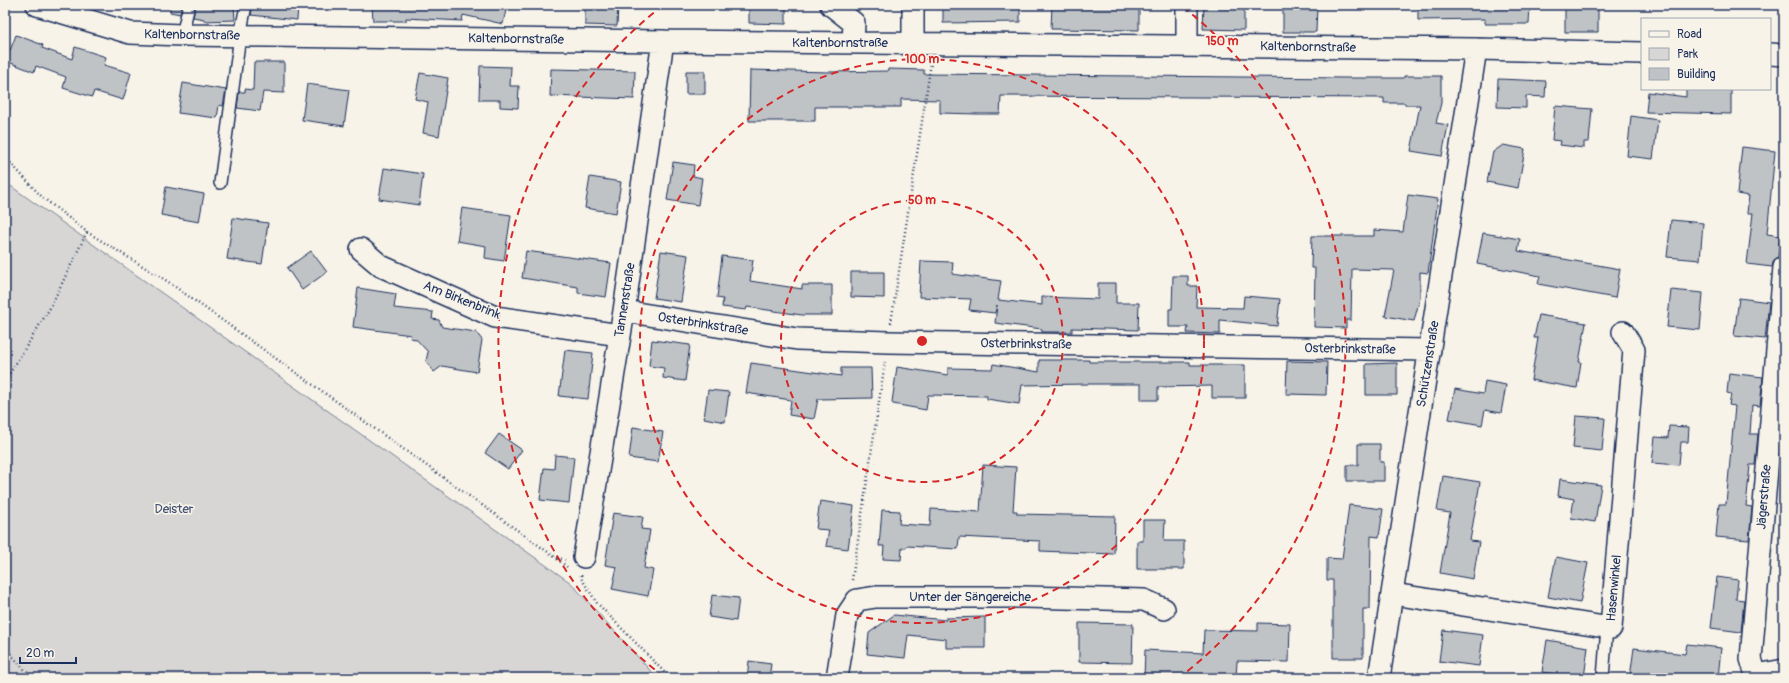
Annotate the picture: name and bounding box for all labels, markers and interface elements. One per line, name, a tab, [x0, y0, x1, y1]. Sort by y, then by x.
legend	[1641, 18, 1771, 90]
street label: Kaltenbornstraße	[144, 26, 241, 44]
text: Road	[1677, 27, 1702, 42]
street label: Kaltenbornstraße	[468, 30, 565, 48]
text: 150 m	[1206, 34, 1239, 49]
street label: Kaltenbornstraße	[792, 35, 889, 51]
street label: Kaltenbornstraße	[1260, 38, 1357, 56]
text: Park	[1677, 47, 1698, 62]
text: 100 m	[905, 52, 940, 67]
text: Building	[1677, 67, 1716, 82]
text: 50 m	[908, 193, 936, 208]
street label: Tannenstraße	[611, 261, 639, 338]
street label: Am Birkenbrink	[421, 277, 503, 323]
street label: Osterbrinkstraße	[657, 309, 750, 339]
street label: Schützenstraße	[1413, 319, 1443, 408]
centre of rings	[915, 334, 929, 348]
street label: Osterbrinkstraße	[980, 335, 1073, 353]
street label: Osterbrinkstraße	[1304, 340, 1397, 358]
street label: Jägerstraße	[1753, 463, 1775, 530]
park label: Deister	[155, 501, 194, 517]
street label: Hasenwinkel	[1603, 554, 1625, 622]
street label: Unter der Sängereiche	[909, 589, 1031, 605]
scale bar	[20, 639, 76, 665]
text: 20 m	[26, 646, 55, 661]

